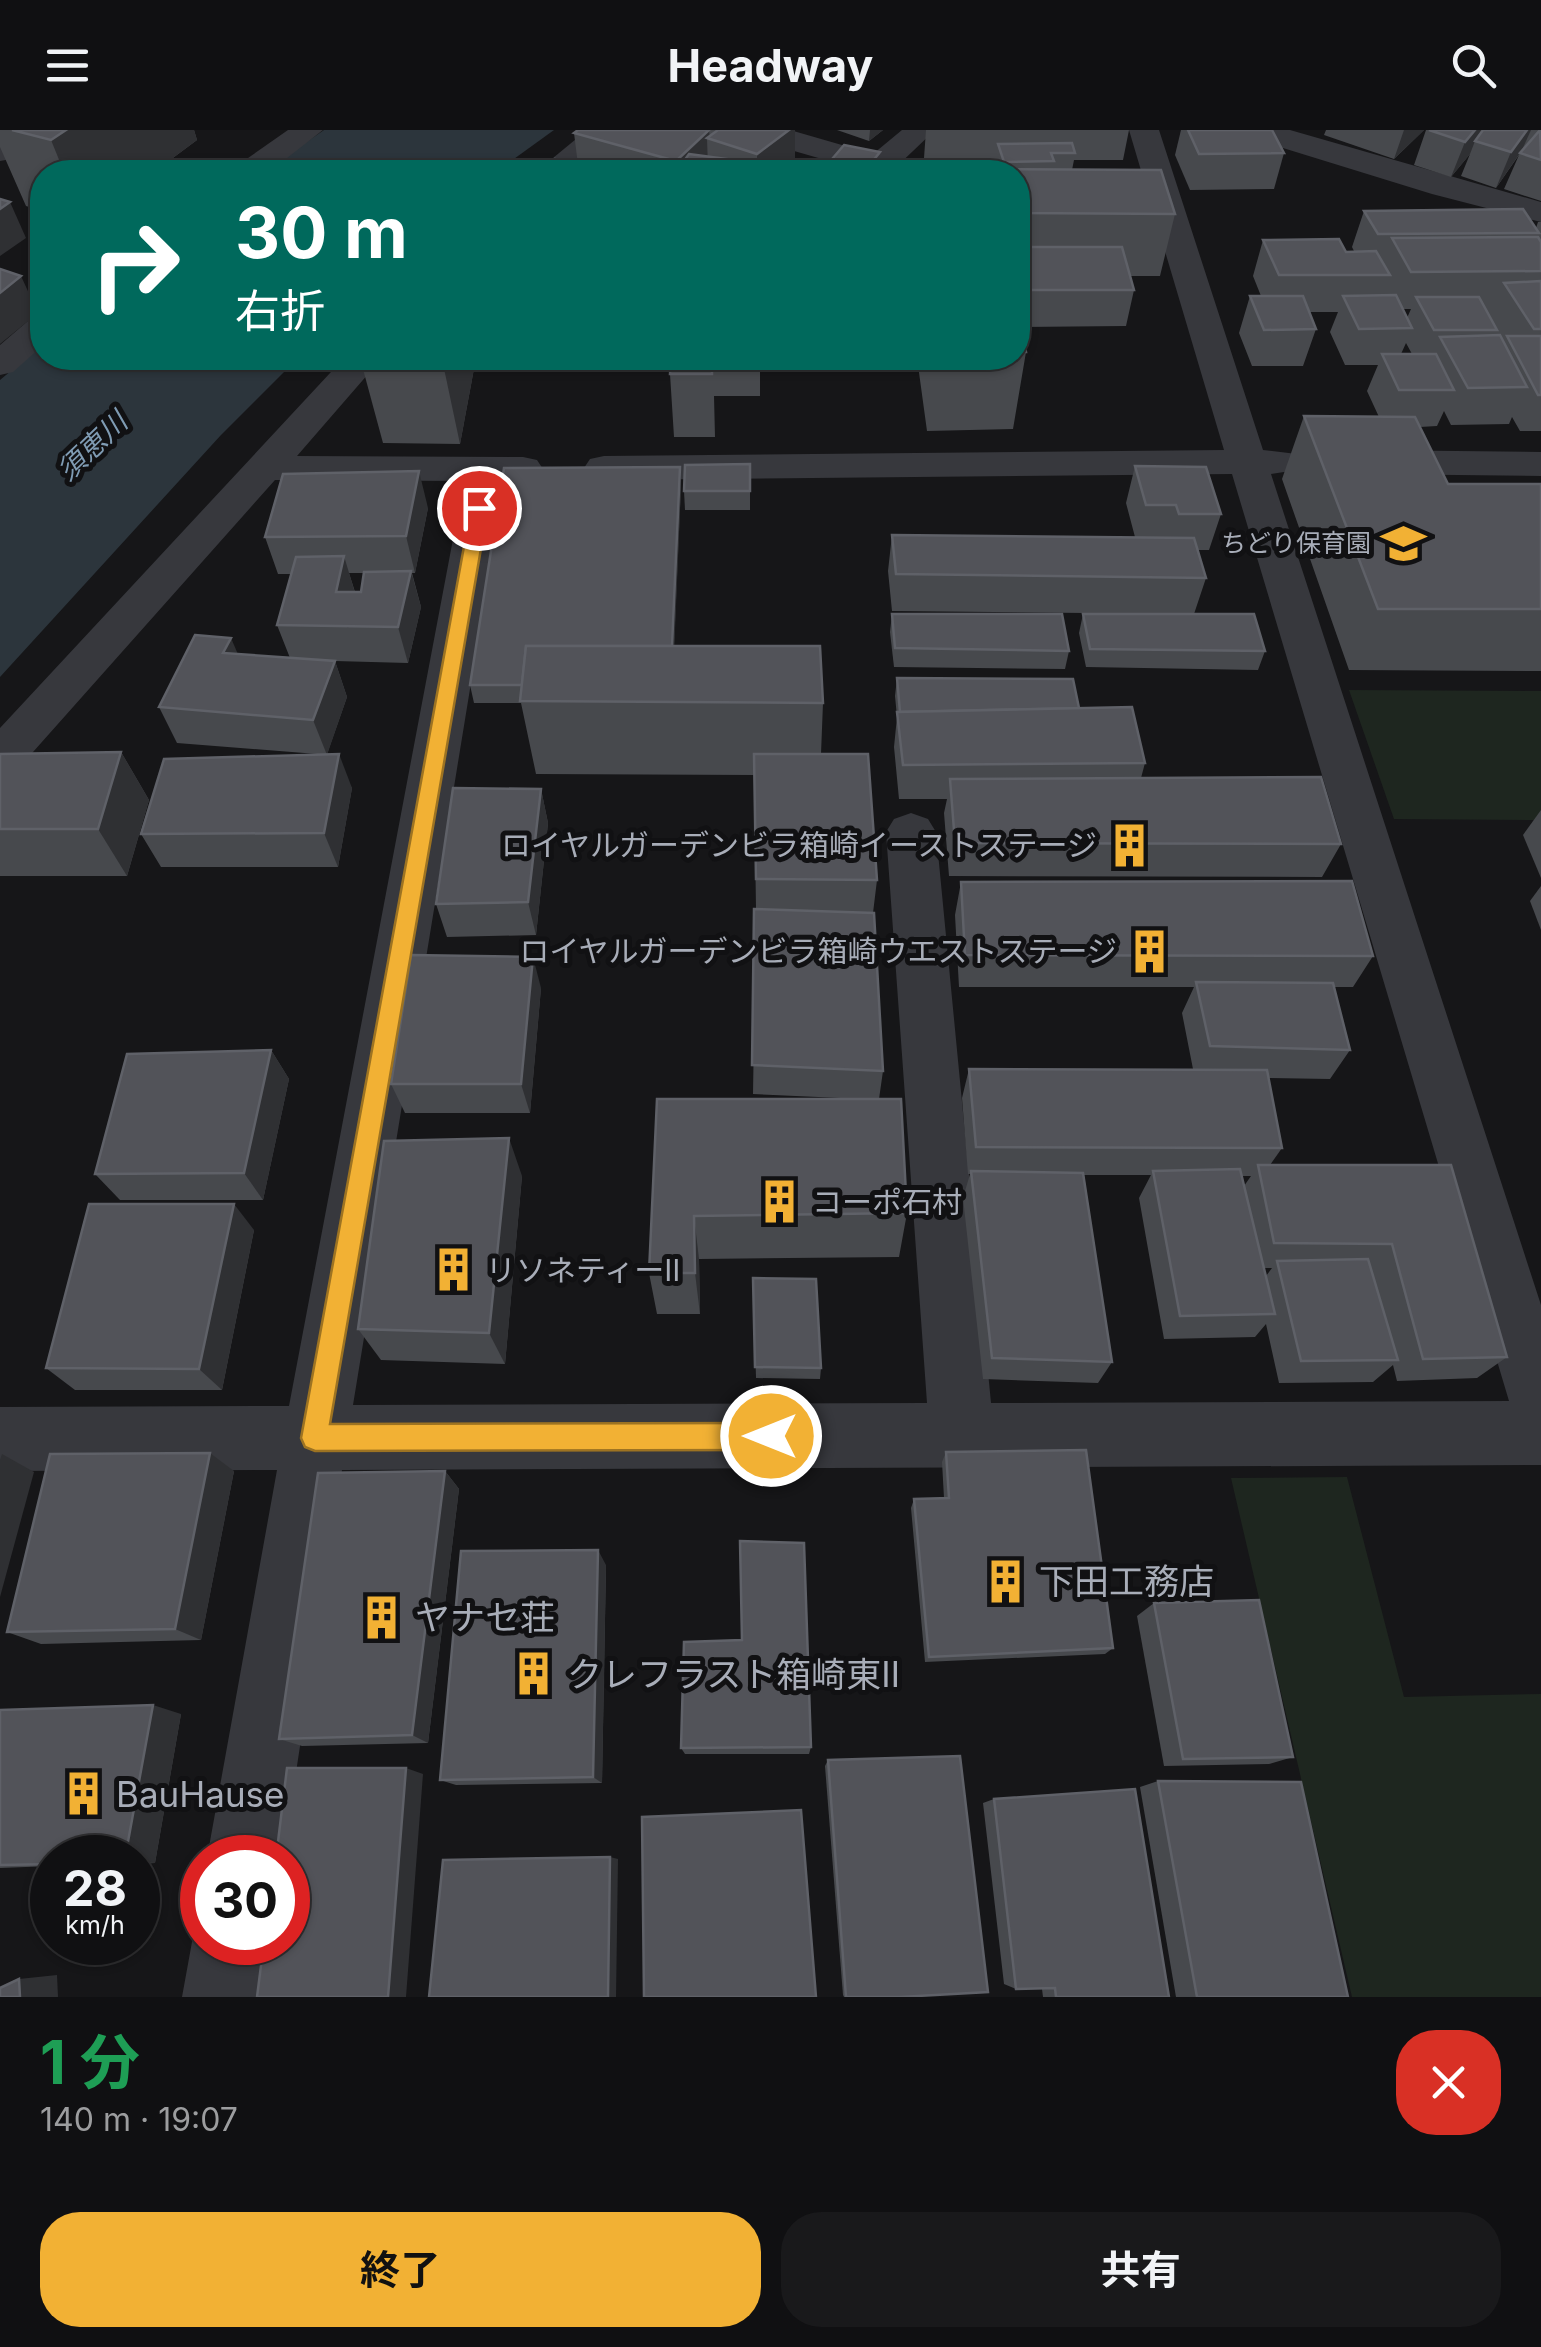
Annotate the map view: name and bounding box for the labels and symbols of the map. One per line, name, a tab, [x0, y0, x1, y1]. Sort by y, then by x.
water label: 須恵川	[50, 403, 136, 487]
pin	[437, 466, 522, 551]
school or university icon: ちどり保育園	[1380, 519, 1428, 567]
place label: ちどり保育園	[1221, 528, 1371, 558]
building icon: ロイヤルガーデンビラ箱崎イーストステージ	[1106, 821, 1154, 869]
place label: ロイヤルガーデンビラ箱崎イーストステージ	[501, 827, 1097, 863]
building icon: ロイヤルガーデンビラ箱崎ウエストステージ	[1126, 927, 1174, 975]
place label: ロイヤルガーデンビラ箱崎ウエストステージ	[519, 933, 1117, 969]
building icon: コーポ石村	[755, 1178, 803, 1226]
place label: コーポ石村	[812, 1184, 962, 1220]
building icon: リソネティーⅡ	[429, 1246, 477, 1294]
place label: リソネティーⅡ	[486, 1252, 680, 1288]
position arrow	[719, 1384, 823, 1488]
building icon: 下田工務店	[982, 1557, 1030, 1605]
place label: 下田工務店	[1039, 1560, 1214, 1602]
building icon: ヤナセ荘	[358, 1593, 406, 1641]
place label: ヤナセ荘	[415, 1596, 555, 1638]
building icon: クレフラスト箱崎東Ⅱ	[510, 1650, 558, 1698]
place label: クレフラスト箱崎東Ⅱ	[567, 1653, 900, 1695]
building icon: BauHause	[59, 1770, 107, 1818]
place label: BauHause	[116, 1773, 285, 1815]
speed limit sign: 30	[180, 1835, 310, 1965]

